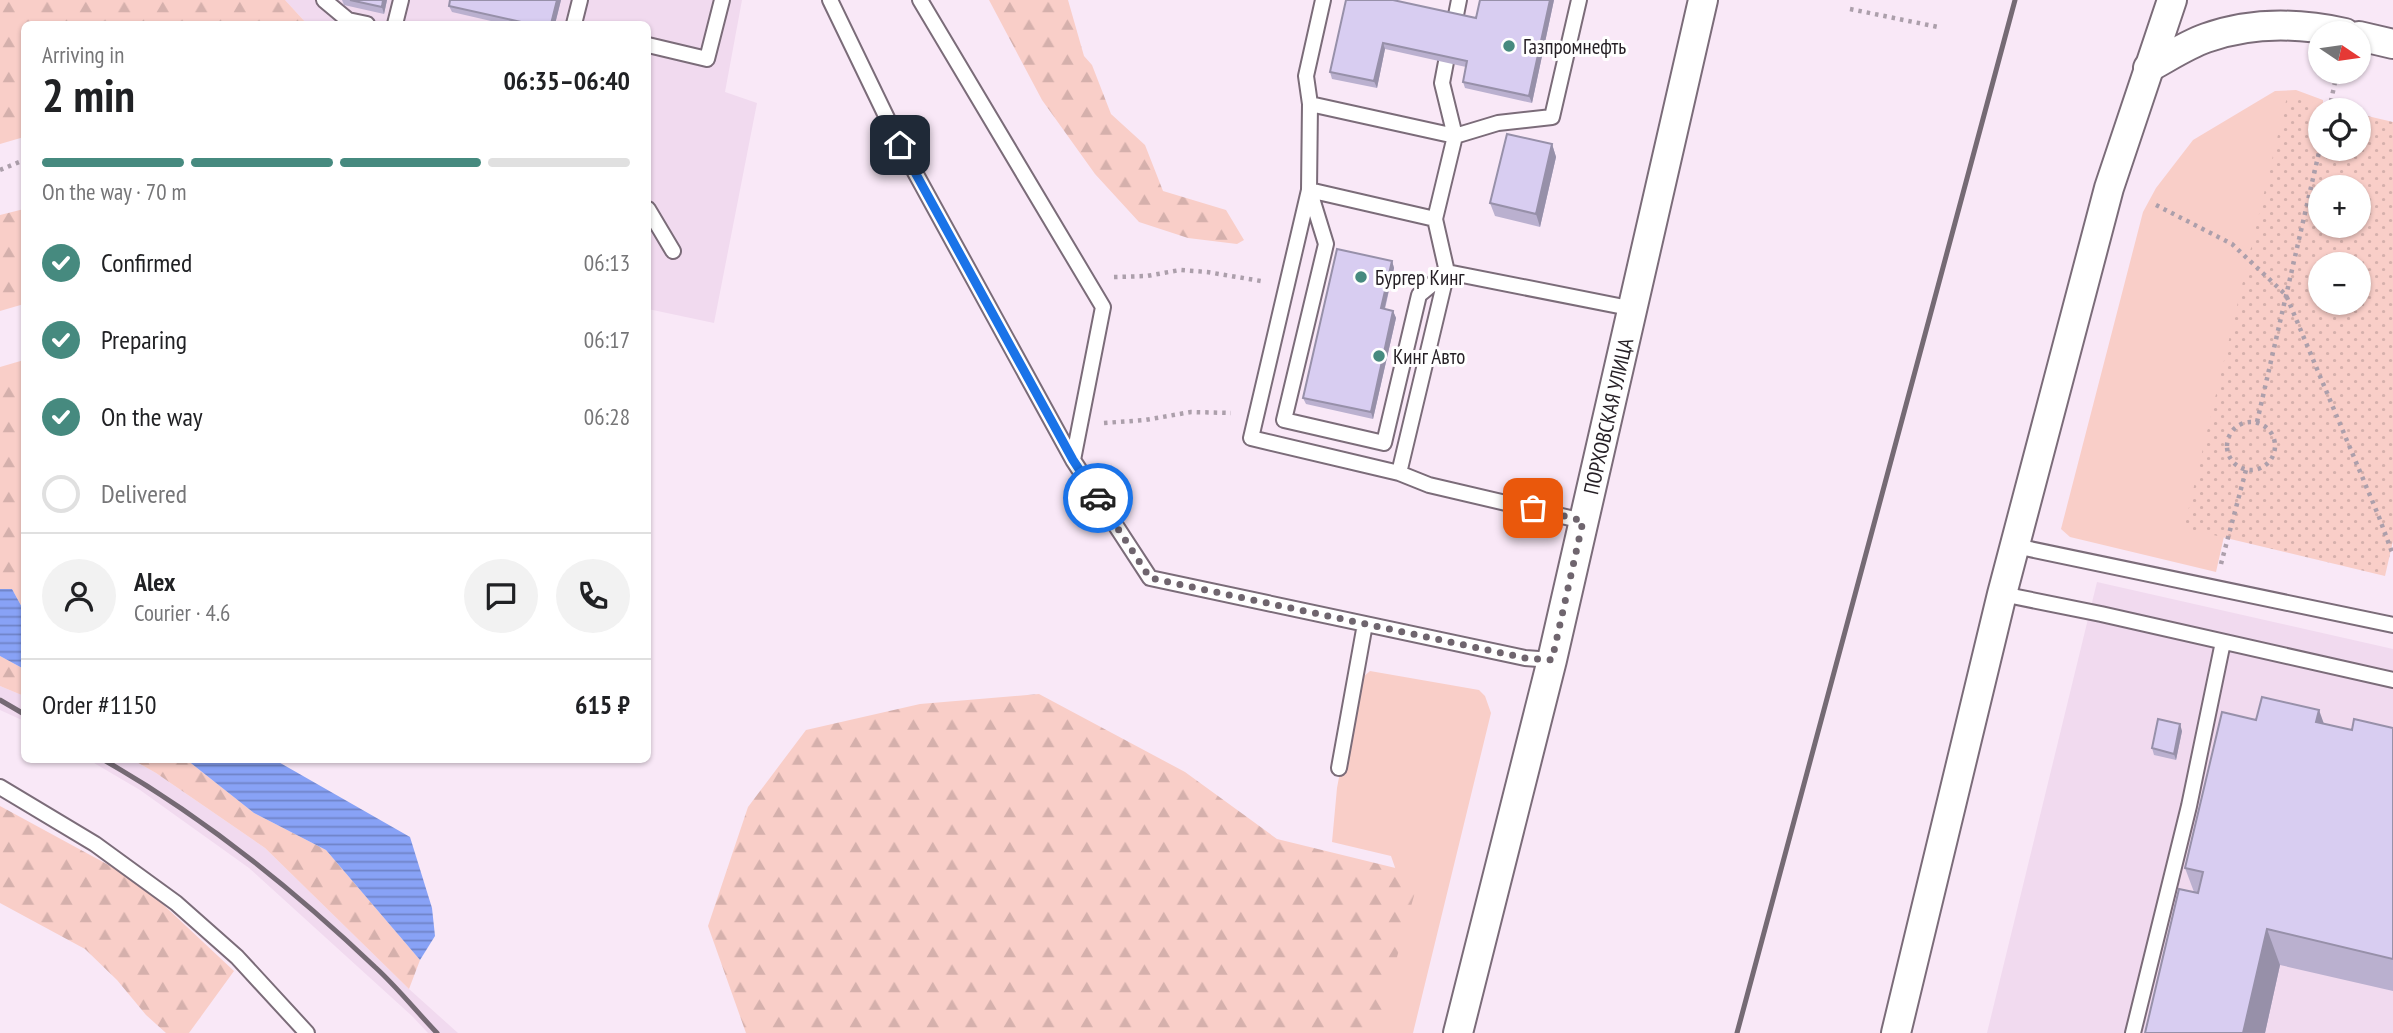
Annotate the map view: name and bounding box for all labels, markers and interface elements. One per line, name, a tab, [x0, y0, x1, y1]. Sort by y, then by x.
north arrow	[2308, 21, 2371, 84]
map controls	[2308, 21, 2371, 315]
place label: Газпромнефть	[1523, 33, 1626, 60]
marker: Газпромнефть	[1501, 38, 1517, 54]
text: Arriving in	[42, 40, 124, 69]
text: 06:35–06:40	[503, 64, 630, 97]
text: 2 min	[42, 65, 135, 125]
button: locate	[2308, 98, 2371, 161]
pin	[870, 115, 930, 175]
icon: home	[881, 126, 919, 164]
button: +	[2308, 175, 2371, 238]
text: On the way · 70 m	[42, 177, 186, 206]
icon: check	[42, 244, 80, 282]
text: Confirmed	[101, 246, 192, 279]
text: 06:13	[584, 248, 630, 277]
button: −	[2308, 252, 2371, 315]
place label: Бургер Кинг	[1375, 264, 1465, 291]
marker: Бургер Кинг	[1353, 269, 1369, 285]
icon: check	[42, 321, 80, 359]
text: Preparing	[101, 323, 187, 356]
text: 06:17	[584, 325, 630, 354]
street label: ПОРХОВСКАЯ УЛИЦА	[1577, 335, 1639, 497]
place label: Кинг Авто	[1393, 343, 1465, 370]
marker: Кинг Авто	[1371, 348, 1387, 364]
icon: check	[42, 398, 80, 436]
text: On the way	[101, 400, 203, 433]
text: 06:28	[584, 402, 630, 431]
courier	[1063, 463, 1133, 533]
text: Delivered	[101, 477, 187, 510]
pin	[1503, 478, 1563, 538]
icon: car	[1079, 479, 1117, 517]
icon: bag	[1514, 489, 1552, 527]
button: person	[42, 559, 116, 633]
button: chat	[464, 559, 538, 633]
button: phone	[556, 559, 630, 633]
text: Alex	[134, 565, 175, 598]
text: Courier · 4.6	[134, 598, 230, 627]
text: Order #1150	[42, 688, 157, 721]
text: 615 ₽	[575, 688, 630, 721]

